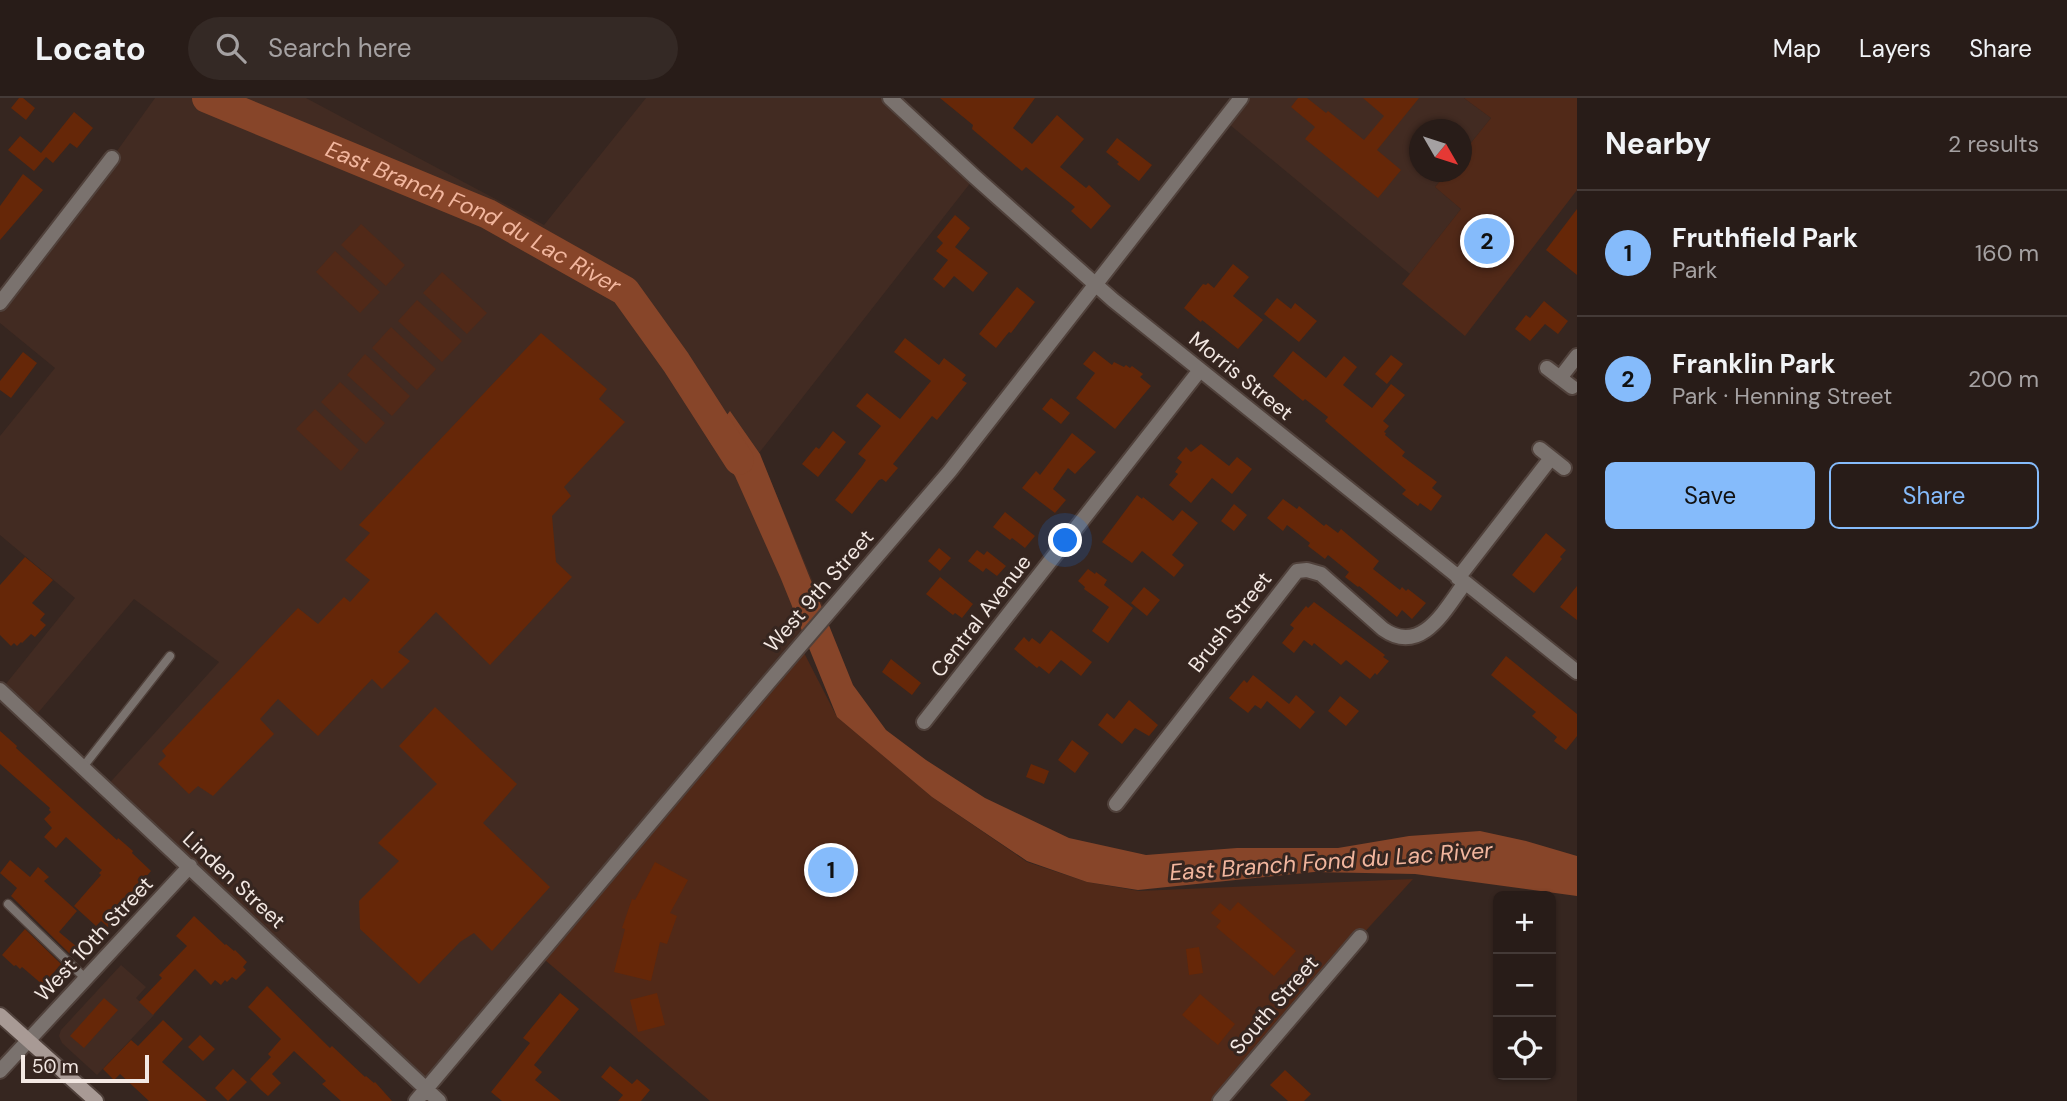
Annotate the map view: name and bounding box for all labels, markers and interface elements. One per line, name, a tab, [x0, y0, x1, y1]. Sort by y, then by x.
search box	[188, 17, 678, 80]
text: Locato	[35, 27, 146, 70]
icon: search	[212, 29, 250, 67]
text: Search here	[268, 31, 411, 65]
text: Map	[1773, 33, 1821, 64]
text: Layers	[1859, 33, 1931, 64]
text: Share	[1969, 33, 2032, 64]
north arrow	[1409, 119, 1472, 182]
text: Nearby	[1605, 124, 1711, 163]
text: 2 results	[1948, 129, 2039, 159]
water label: East Branch Fond du Lac River	[321, 134, 627, 301]
pin: 2	[1464, 215, 1510, 267]
text: Fruthfield Park	[1672, 221, 1858, 255]
text: 1	[1624, 238, 1632, 268]
text: 160 m	[1975, 238, 2039, 268]
text: Park	[1672, 255, 1717, 285]
street label: Morris Street	[1183, 325, 1299, 427]
text: Franklin Park	[1672, 347, 1836, 381]
text: 2	[1621, 364, 1635, 394]
text: 200 m	[1968, 364, 2039, 394]
text: Park · Henning Street	[1672, 381, 1892, 411]
button: Save	[1605, 462, 1815, 529]
button: Share	[1829, 462, 2039, 529]
your location	[1048, 523, 1082, 557]
street label: West 9th Street	[758, 524, 880, 658]
street label: Central Avenue	[924, 549, 1038, 683]
street label: Brush Street	[1182, 566, 1278, 678]
street label: Linden Street	[177, 825, 291, 935]
water label: East Branch Fond du Lac River	[1168, 835, 1495, 887]
pin: 1	[808, 844, 854, 896]
street label: West 10th Street	[29, 870, 159, 1008]
map controls	[1493, 891, 1556, 1080]
button: +	[1493, 891, 1556, 954]
street label: South Street	[1223, 950, 1325, 1060]
button: −	[1493, 954, 1556, 1017]
button: locate	[1493, 1017, 1556, 1080]
scale bar	[21, 1052, 149, 1084]
text: 50 m	[32, 1054, 79, 1079]

